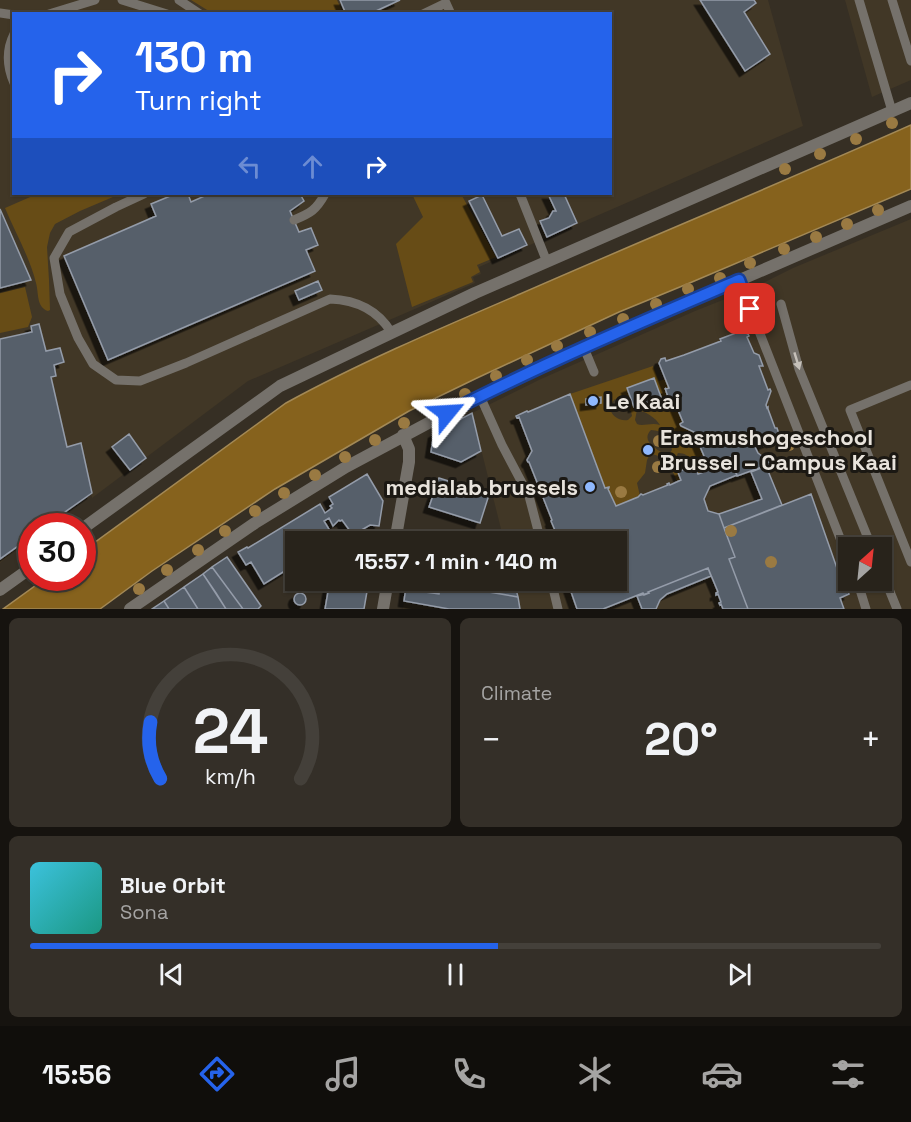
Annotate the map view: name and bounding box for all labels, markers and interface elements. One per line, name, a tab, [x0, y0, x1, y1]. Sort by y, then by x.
text: 130 m	[135, 31, 253, 84]
icon: right	[36, 36, 114, 114]
text: Turn right	[135, 83, 262, 118]
icon: left	[233, 150, 266, 183]
icon: ahead	[296, 150, 329, 183]
icon: right	[359, 150, 392, 183]
pin	[724, 283, 775, 334]
icon: arrive	[733, 292, 766, 325]
one-way arrow	[793, 352, 802, 370]
position arrow	[415, 381, 479, 445]
place label: Le Kaai	[605, 387, 680, 415]
marker: Le Kaai	[586, 394, 600, 408]
place label: Erasmushogeschool Brussel – Campus Kaai	[660, 423, 897, 476]
marker: Erasmushogeschool Brussel – Campus Kaai	[641, 443, 655, 457]
place label: medialab.brussels	[385, 473, 578, 501]
marker: medialab.brussels	[583, 480, 597, 494]
speed limit sign: 30	[18, 513, 96, 591]
north arrow	[838, 537, 892, 591]
map controls	[838, 537, 892, 591]
text: 15:57 · 1 min · 140 m	[354, 547, 558, 575]
text: Climate	[481, 680, 552, 706]
text: 24	[192, 692, 268, 771]
text: 20°	[644, 711, 718, 768]
text: −	[481, 719, 501, 761]
text: +	[861, 719, 881, 761]
text: km/h	[204, 764, 256, 791]
text: Blue Orbit	[120, 871, 226, 899]
text: Sona	[120, 899, 168, 925]
icon: previous	[155, 958, 188, 991]
icon: pause	[439, 958, 472, 991]
icon: next	[723, 958, 756, 991]
icon: directions	[196, 1053, 238, 1095]
icon: music	[322, 1053, 364, 1095]
icon: phone	[448, 1053, 490, 1095]
icon: climate	[574, 1053, 616, 1095]
icon: car	[701, 1053, 743, 1095]
icon: filters	[827, 1053, 869, 1095]
text: 15:56	[42, 1057, 111, 1092]

